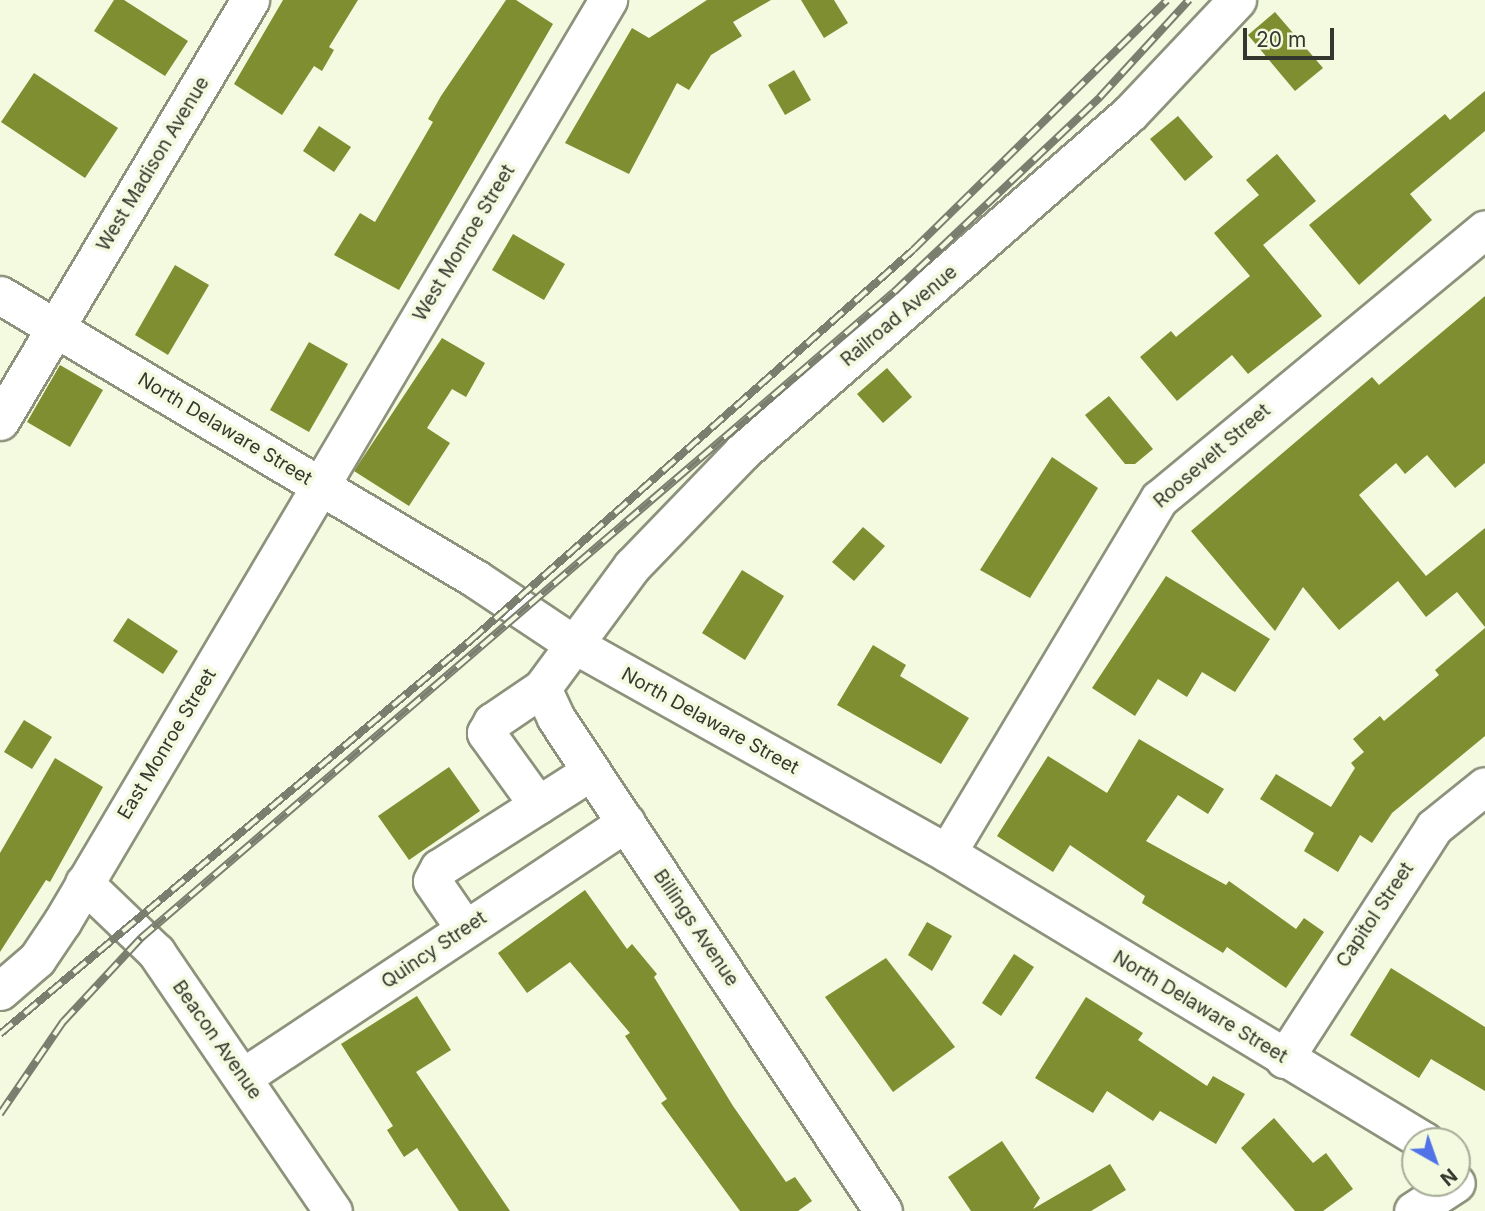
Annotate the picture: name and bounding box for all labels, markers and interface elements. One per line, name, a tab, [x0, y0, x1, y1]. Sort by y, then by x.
scale bar	[1247, 14, 1338, 58]
text: 20 m	[1256, 27, 1306, 52]
street label: West Madison Avenue	[92, 73, 214, 255]
street label: West Monroe Street	[408, 161, 520, 325]
street label: Railroad Avenue	[836, 261, 962, 371]
street label: North Delaware Street	[134, 368, 316, 490]
street label: Roosevelt Street	[1149, 399, 1275, 513]
street label: North Delaware Street	[617, 663, 803, 779]
street label: East Monroe Street	[113, 665, 221, 823]
street label: Capitol Street	[1332, 858, 1418, 972]
street label: Billings Avenue	[649, 865, 743, 991]
street label: Quincy Street	[377, 907, 491, 993]
street label: North Delaware Street	[1109, 946, 1291, 1068]
street label: Beacon Avenue	[168, 976, 266, 1104]
north arrow	[1401, 1127, 1471, 1197]
text: N	[1436, 1163, 1461, 1190]

